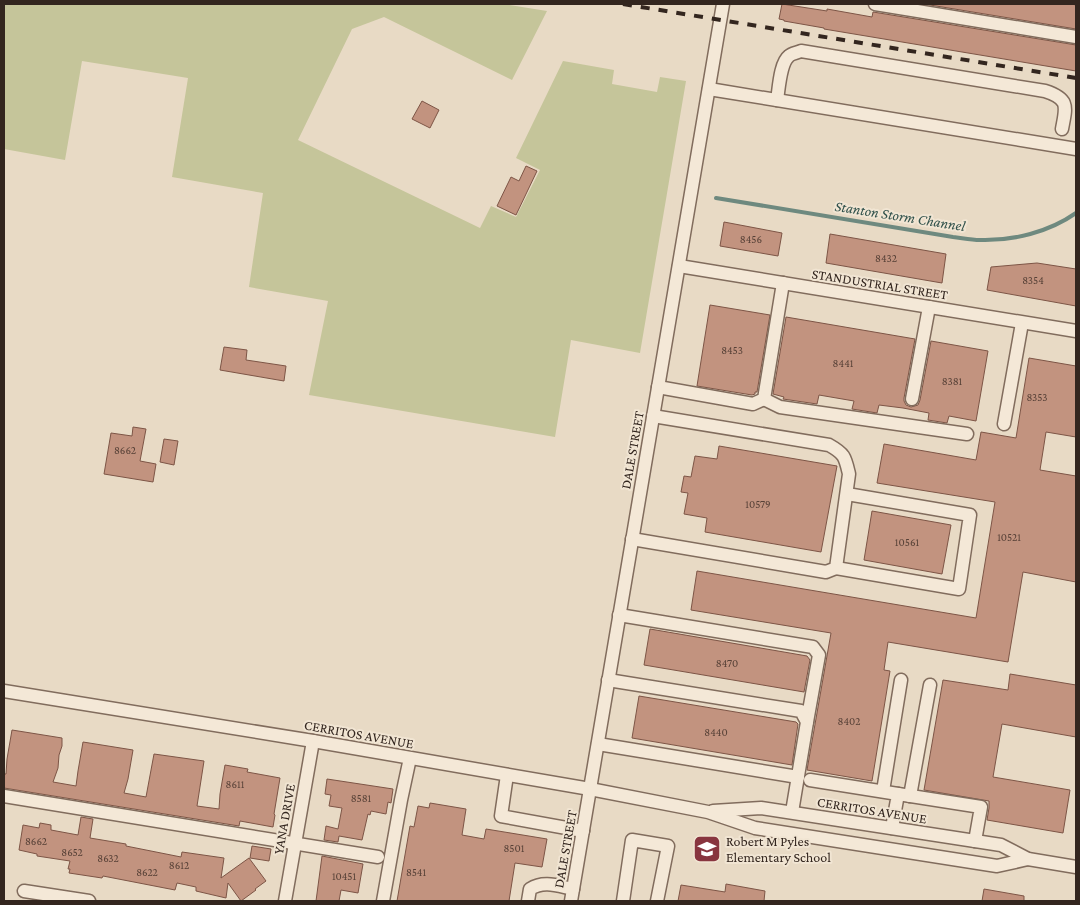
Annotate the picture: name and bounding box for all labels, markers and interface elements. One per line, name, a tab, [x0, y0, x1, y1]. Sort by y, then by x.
water label: Stanton Storm Channel	[834, 198, 967, 234]
house number: 8456	[740, 233, 762, 245]
house number: 8432	[875, 252, 897, 264]
street label: STANDUSTRIAL STREET	[811, 265, 950, 303]
house number: 8354	[1022, 274, 1044, 286]
house number: 8453	[721, 344, 743, 356]
house number: 8441	[833, 357, 854, 369]
house number: 8381	[942, 375, 963, 387]
house number: 8353	[1026, 391, 1048, 403]
street label: DALE STREET	[617, 409, 647, 490]
house number: 8662	[114, 444, 136, 456]
house number: 10579	[745, 498, 771, 510]
house number: 10521	[997, 531, 1021, 543]
house number: 10561	[895, 536, 919, 548]
house number: 8470	[716, 657, 738, 669]
house number: 8402	[838, 715, 860, 727]
street label: CERRITOS AVENUE	[303, 716, 415, 752]
house number: 8440	[704, 726, 728, 738]
house number: 8611	[226, 778, 245, 790]
street label: YANA DRIVE	[270, 782, 298, 856]
house number: 8581	[351, 792, 372, 804]
street label: CERRITOS AVENUE	[816, 793, 928, 827]
street label: DALE STREET	[550, 808, 580, 889]
place label: Robert M Pyles Elementary School	[726, 833, 831, 865]
school or university icon: Robert M Pyles Elementary School	[692, 834, 722, 864]
house number: 8662	[25, 835, 47, 847]
house number: 8501	[504, 842, 525, 854]
house number: 8652	[61, 846, 83, 858]
house number: 8632	[97, 852, 119, 864]
house number: 8612	[169, 859, 189, 871]
house number: 8622	[136, 866, 158, 878]
house number: 8541	[406, 866, 426, 878]
house number: 10451	[332, 870, 356, 882]

